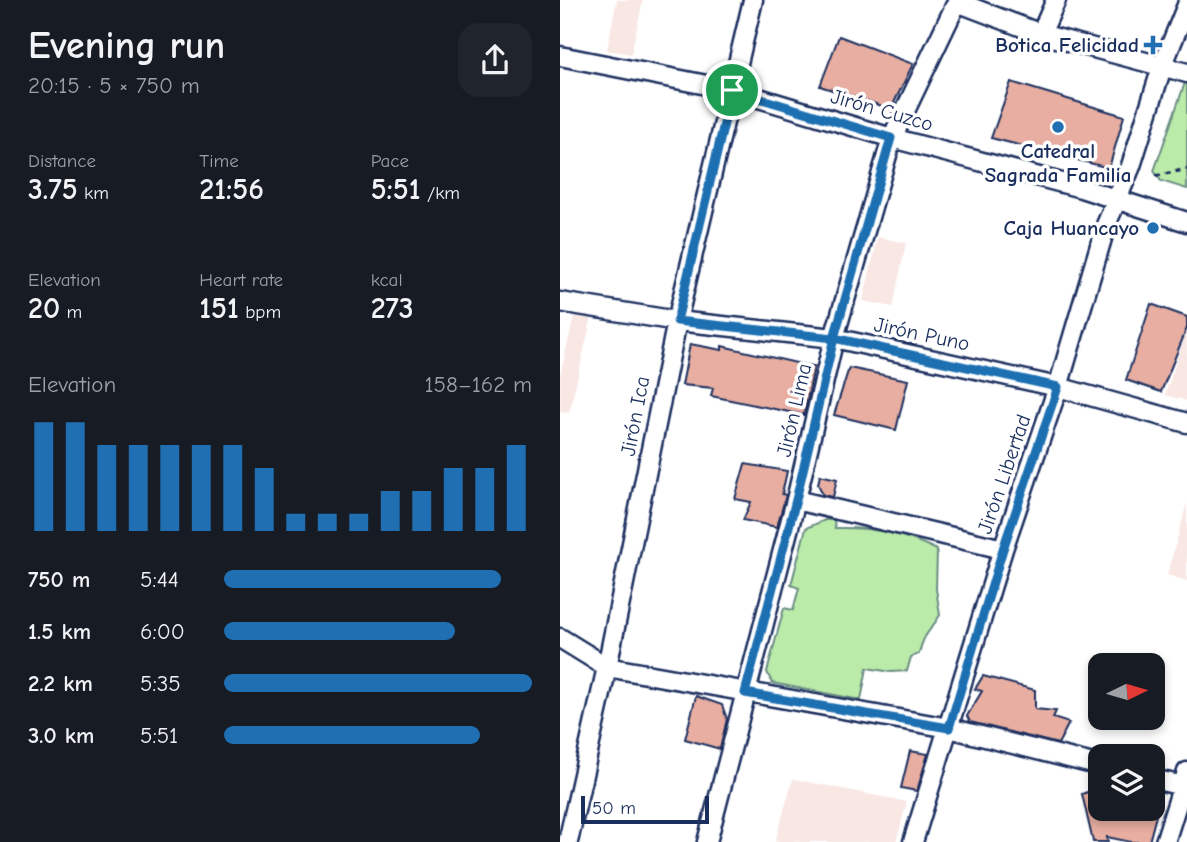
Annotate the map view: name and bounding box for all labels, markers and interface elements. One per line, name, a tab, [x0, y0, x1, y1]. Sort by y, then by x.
button: share	[458, 23, 532, 97]
text: Evening run	[28, 24, 225, 68]
place label: Botica Felicidad	[995, 33, 1139, 57]
marker: Botica Felicidad	[1145, 37, 1161, 53]
pin	[702, 60, 762, 120]
icon: arrive	[713, 71, 751, 109]
text: 20:15 · 5 × 750 m	[28, 72, 200, 99]
street label: Jirón Cuzco	[828, 84, 936, 136]
marker: Catedral Sagrada Familia	[1050, 119, 1066, 135]
place label: Catedral Sagrada Familia	[985, 139, 1131, 187]
text: Distance	[28, 150, 96, 172]
text: Time	[199, 150, 239, 172]
text: Pace	[371, 150, 409, 172]
text: 3.75	[28, 172, 78, 207]
text: 21:56	[199, 172, 264, 207]
text: 5:51	[371, 172, 421, 207]
text: km	[78, 182, 109, 204]
text: /km	[421, 182, 460, 204]
place label: Caja Huancayo	[1003, 216, 1139, 240]
marker: Caja Huancayo	[1145, 220, 1161, 236]
text: Elevation	[28, 269, 101, 291]
text: Heart rate	[199, 269, 283, 291]
text: kcal	[371, 269, 403, 291]
text: 20	[28, 291, 60, 326]
text: 151	[199, 291, 239, 326]
text: 273	[371, 291, 414, 326]
text: m	[60, 301, 82, 323]
text: bpm	[239, 301, 281, 323]
street label: Jirón Puno	[872, 312, 972, 356]
street label: Jirón Lima	[772, 361, 816, 459]
text: Elevation	[28, 371, 116, 398]
text: 158–162 m	[424, 371, 532, 398]
street label: Jirón Ica	[615, 374, 655, 458]
street label: Jirón Libertad	[972, 411, 1036, 537]
text: 750 m	[28, 566, 90, 593]
text: 5:44	[140, 566, 179, 593]
text: 1.5 km	[28, 618, 91, 645]
text: 6:00	[140, 618, 185, 645]
north arrow	[1088, 653, 1166, 730]
map controls	[1088, 653, 1165, 821]
text: 2.2 km	[28, 670, 93, 697]
text: 5:35	[140, 670, 181, 697]
text: 3.0 km	[28, 722, 94, 749]
text: 5:51	[140, 722, 178, 749]
button: layers	[1088, 744, 1165, 821]
scale bar	[581, 793, 709, 825]
text: 50 m	[592, 797, 636, 819]

